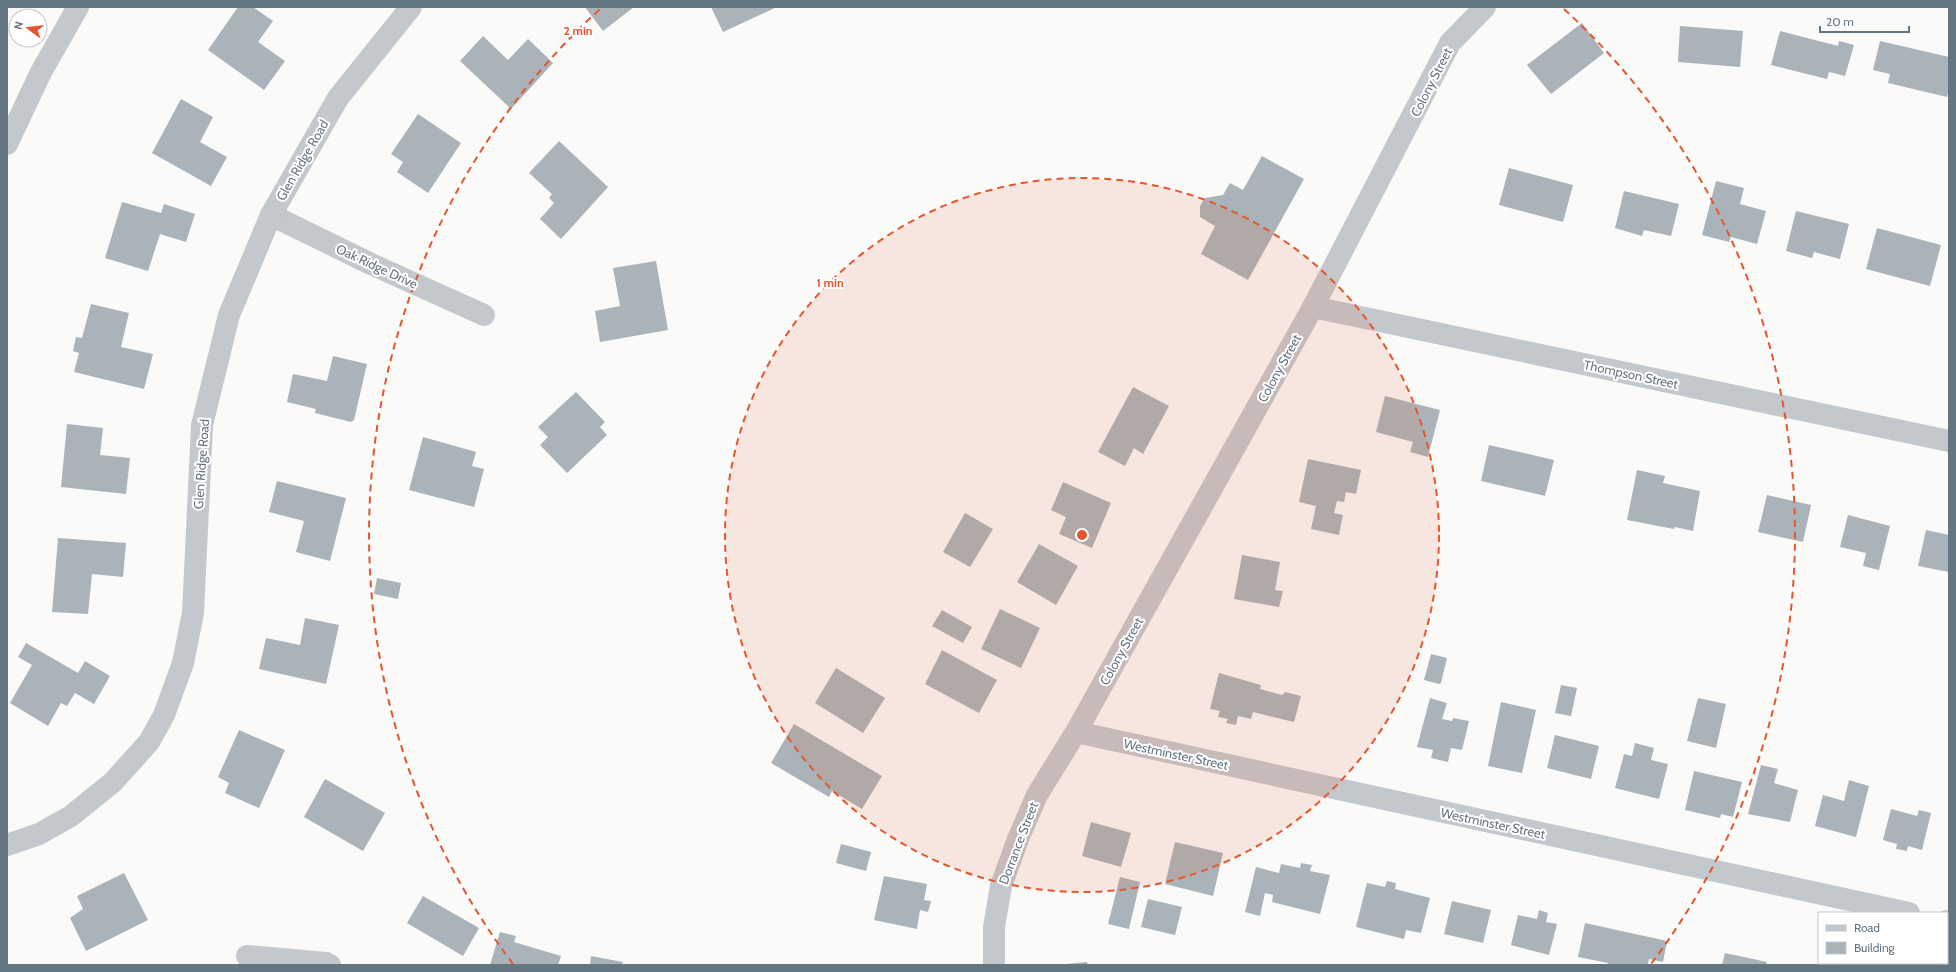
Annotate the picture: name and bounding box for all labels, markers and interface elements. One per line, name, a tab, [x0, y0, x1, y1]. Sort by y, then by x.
north arrow	[8, 8, 48, 48]
scale bar	[1820, 8, 1909, 34]
text: 20 m	[1826, 14, 1854, 29]
text: N	[11, 20, 26, 31]
text: 2 min	[564, 23, 592, 38]
street label: Colony Street	[1407, 44, 1455, 119]
street label: Glen Ridge Road	[272, 117, 332, 203]
street label: Oak Ridge Drive	[334, 240, 420, 292]
text: 1 min	[816, 275, 844, 290]
street label: Colony Street	[1254, 331, 1305, 405]
street label: Thompson Street	[1582, 356, 1680, 392]
street label: Glen Ridge Road	[190, 418, 212, 510]
centre of rings	[1075, 528, 1089, 542]
street label: Colony Street	[1096, 614, 1147, 688]
street label: Westminster Street	[1122, 735, 1230, 773]
street label: Dorrance Street	[995, 799, 1041, 886]
street label: Westminster Street	[1439, 804, 1547, 842]
legend	[1818, 912, 1948, 964]
text: Road	[1854, 920, 1880, 935]
text: Building	[1854, 940, 1896, 955]

